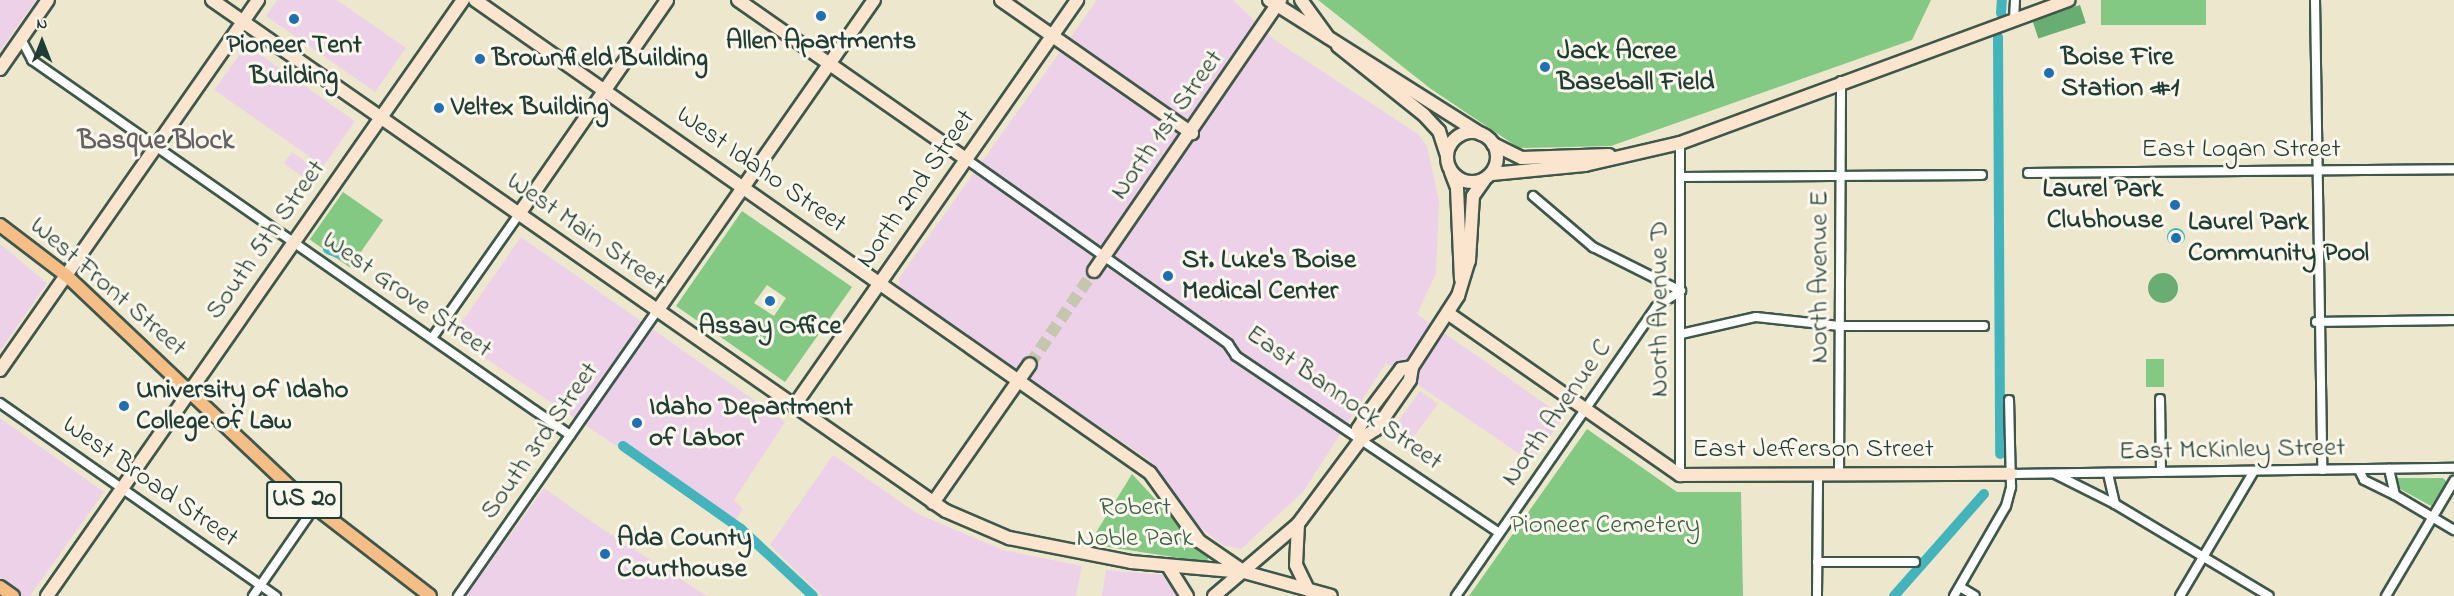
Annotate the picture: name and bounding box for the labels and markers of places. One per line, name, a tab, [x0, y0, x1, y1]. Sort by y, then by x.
marker: Allen Apartments	[814, 9, 828, 23]
marker: Pioneer Tent Building	[287, 12, 301, 26]
place label: Allen Apartments	[726, 26, 916, 58]
place label: Pioneer Tent Building	[226, 29, 362, 92]
place label: Jack Acree Baseball Field	[1557, 35, 1714, 98]
place label: Boise Fire Station #1	[2061, 41, 2179, 104]
place label: Brownfield Building	[492, 43, 708, 75]
marker: Brownfield Building	[473, 52, 487, 66]
marker: Jack Acree Baseball Field	[1538, 60, 1552, 74]
marker: Boise Fire Station #1	[2042, 66, 2056, 80]
place label: Veltex Building	[451, 92, 609, 124]
marker: Veltex Building	[432, 101, 446, 115]
place label: Laurel Park Clubhouse	[2043, 173, 2163, 236]
marker: Laurel Park Clubhouse	[2168, 198, 2182, 212]
place label: Laurel Park Community Pool	[2188, 206, 2369, 269]
marker: Laurel Park Community Pool	[2169, 231, 2183, 245]
place label: St. Luke's Boise Medical Center	[1182, 244, 1356, 307]
marker: St. Luke's Boise Medical Center	[1159, 267, 1177, 285]
marker: Assay Office	[763, 294, 777, 308]
place label: Assay Office	[698, 311, 842, 343]
place label: University of Idaho College of Law	[136, 374, 349, 437]
place label: Idaho Department of Labor	[649, 391, 853, 454]
marker: University of Idaho College of Law	[117, 399, 131, 413]
marker: Idaho Department of Labor	[630, 416, 644, 430]
place label: Ada County Courthouse	[617, 522, 752, 585]
marker: Ada County Courthouse	[598, 547, 612, 561]

